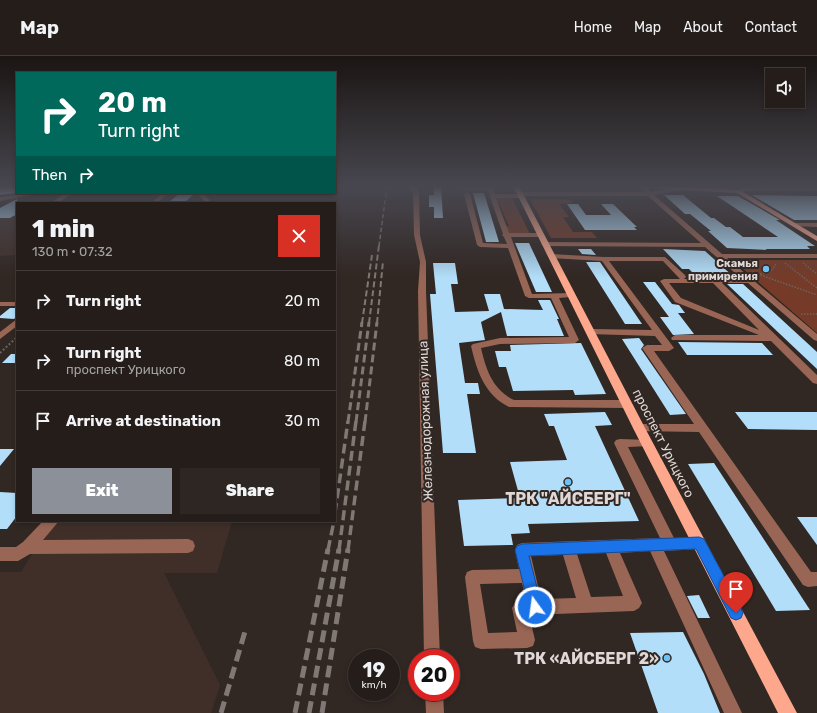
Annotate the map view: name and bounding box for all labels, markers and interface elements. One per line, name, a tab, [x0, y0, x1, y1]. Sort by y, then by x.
text: Map	[20, 16, 59, 39]
text: Home	[574, 19, 612, 36]
text: Map	[634, 19, 661, 36]
text: About	[683, 19, 723, 36]
text: Contact	[745, 19, 797, 36]
map controls	[765, 68, 805, 108]
button: sound	[765, 68, 805, 108]
text: 20 m	[98, 86, 167, 119]
icon: right	[32, 88, 84, 140]
text: Turn right	[98, 120, 180, 142]
icon: right	[75, 164, 97, 186]
text: Then	[32, 166, 67, 184]
text: 1 min	[32, 215, 95, 243]
button: close	[278, 215, 320, 257]
text: 130 m · 07:32	[32, 244, 113, 259]
place label: Скамья примирения	[688, 257, 758, 283]
marker: Скамья примирения	[761, 264, 771, 274]
icon: right	[32, 290, 54, 312]
text: Turn right	[66, 292, 141, 310]
text: 20 m	[285, 292, 320, 310]
street label: Железнодорожная улица	[415, 340, 436, 501]
text: Turn right	[66, 344, 141, 362]
icon: right	[32, 350, 54, 372]
text: 80 m	[284, 352, 320, 370]
text: проспект Урицкого	[66, 362, 186, 377]
street label: проспект Урицкого	[630, 386, 697, 500]
icon: arrive	[32, 410, 54, 432]
text: Arrive at destination	[66, 412, 221, 430]
text: 30 m	[284, 412, 320, 430]
button: Exit	[32, 468, 172, 514]
button: Share	[180, 468, 320, 514]
marker: ТРК "АЙСБЕРГ"	[563, 477, 573, 487]
place label: ТРК "АЙСБЕРГ"	[505, 488, 631, 508]
pin	[719, 572, 753, 613]
icon: arrive	[725, 578, 747, 600]
position arrow	[514, 586, 556, 628]
place label: ТРК «АЙСБЕРГ 2»	[514, 648, 659, 668]
speed limit sign: 20	[408, 649, 460, 701]
marker: ТРК «АЙСБЕРГ 2»	[662, 653, 672, 663]
text: 19	[363, 658, 385, 682]
text: km/h	[362, 679, 386, 691]

